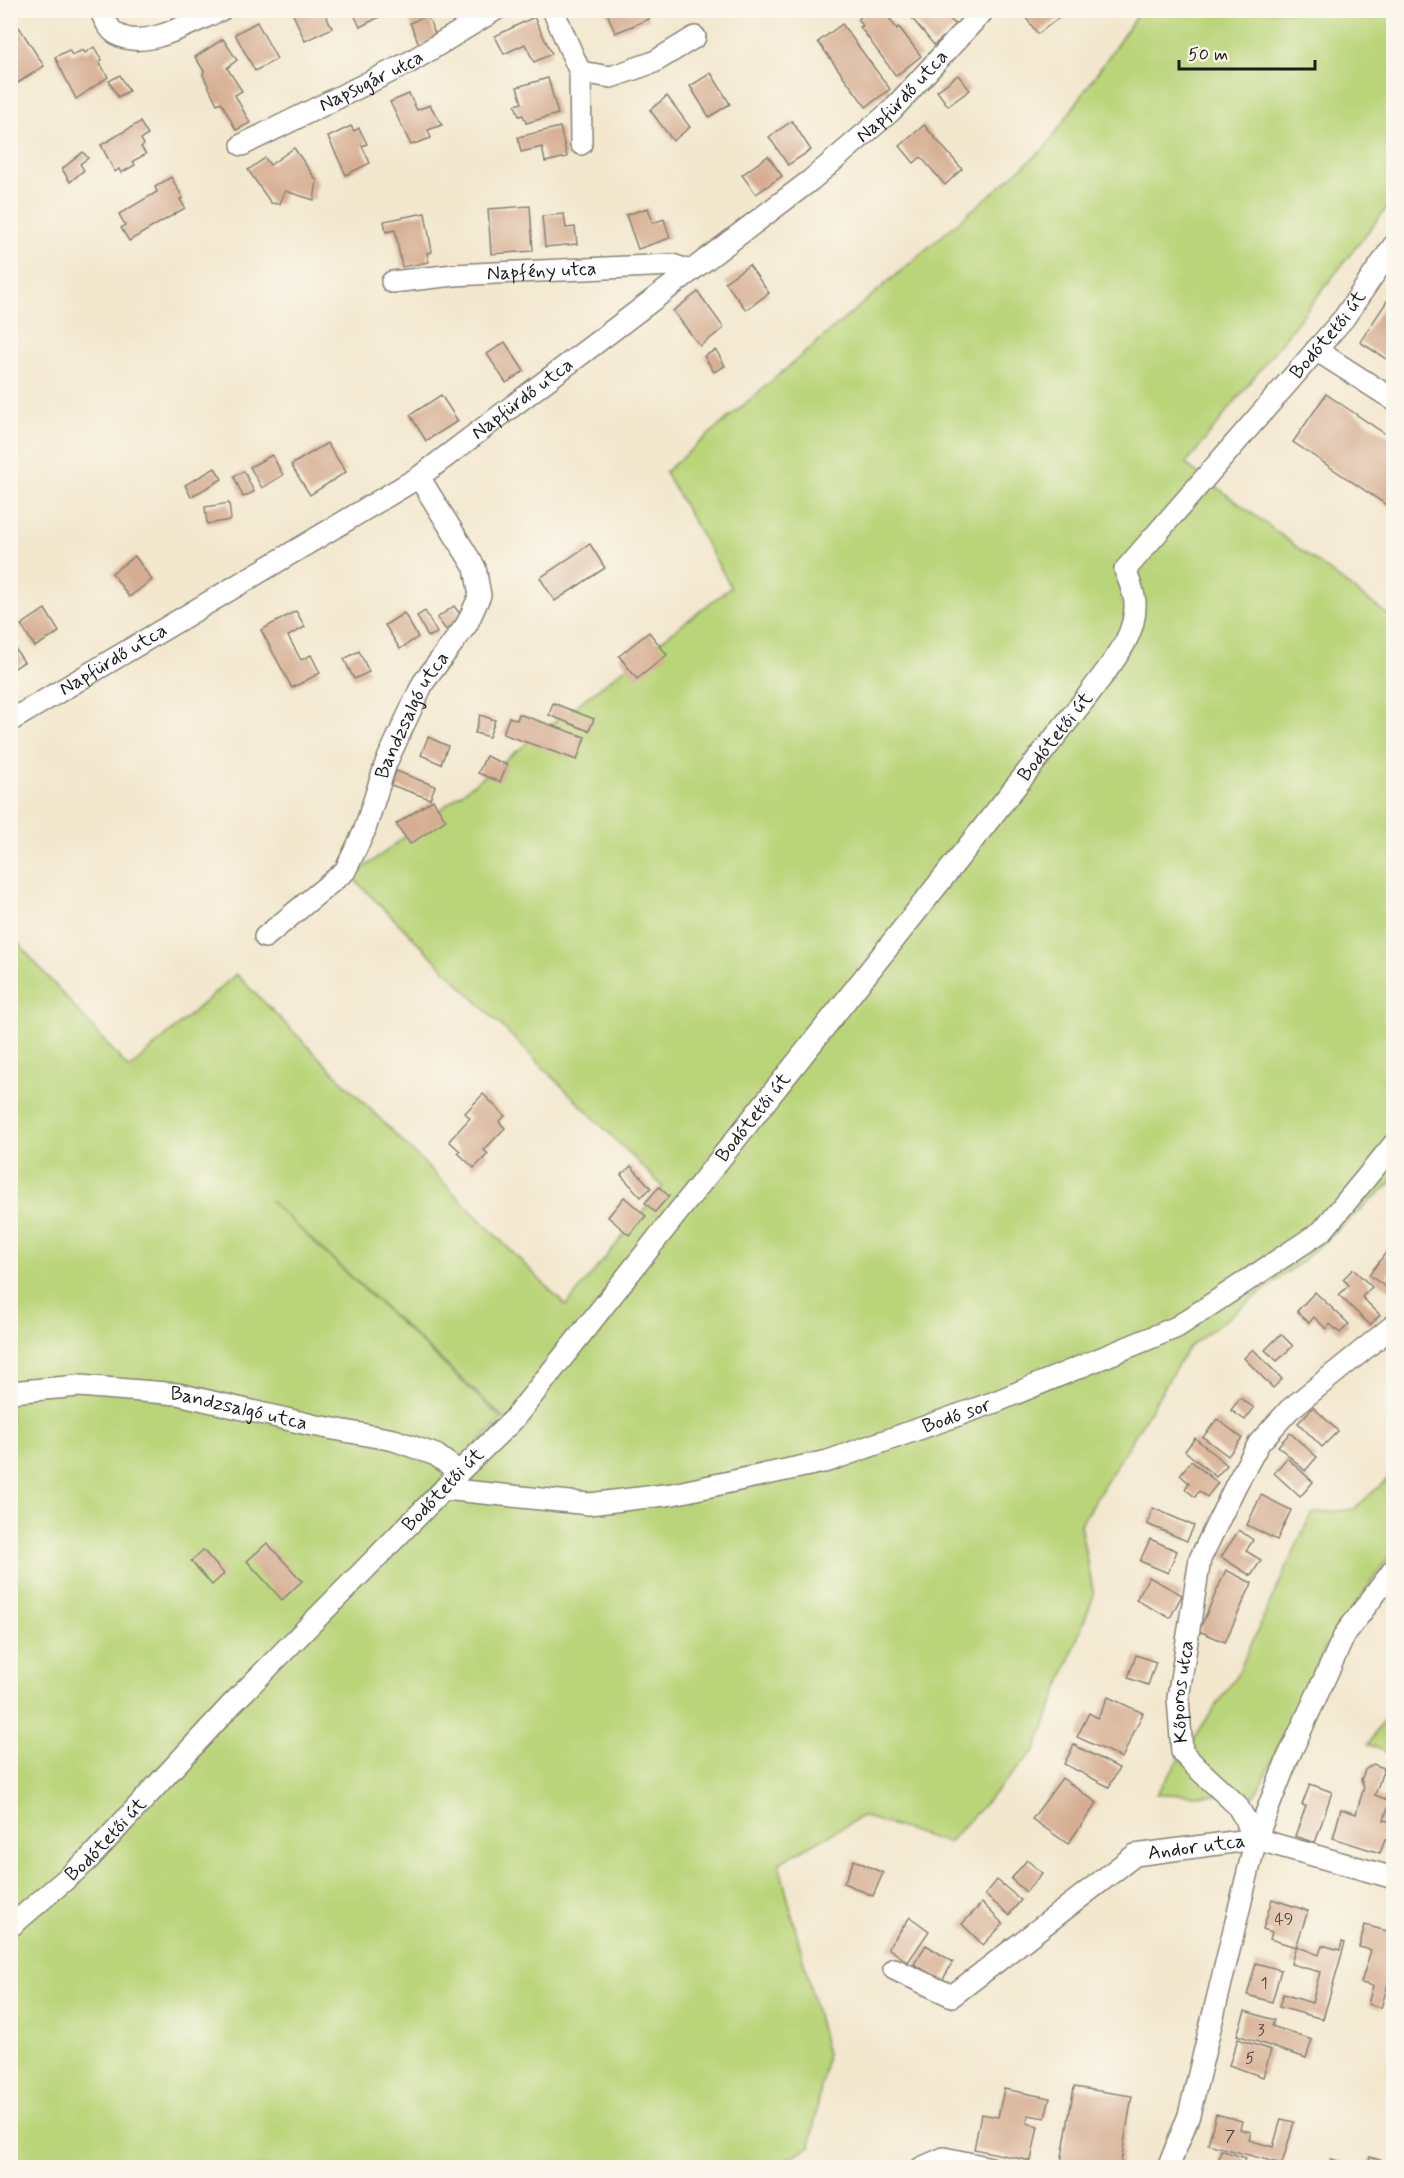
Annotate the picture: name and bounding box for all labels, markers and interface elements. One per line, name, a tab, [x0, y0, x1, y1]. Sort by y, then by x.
scale bar	[1179, 33, 1316, 71]
text: 50 m	[1188, 43, 1228, 67]
street label: Napsugár utca	[314, 44, 428, 118]
street label: Napfürdő utca	[850, 44, 954, 149]
street label: Napfény utca	[486, 255, 597, 287]
street label: Bodótetői út	[1283, 285, 1373, 385]
street label: Napfürdő utca	[466, 351, 579, 446]
street label: Napfürdő utca	[54, 617, 172, 702]
street label: Bandzsalgó utca	[368, 646, 456, 782]
street label: Bodótetői út	[1011, 686, 1099, 787]
street label: Bodótetői út	[709, 1067, 797, 1168]
street label: Bandzsalgó utca	[169, 1380, 310, 1437]
street label: Bodó sor	[918, 1391, 995, 1440]
street label: Bodótetői út	[396, 1441, 490, 1537]
street label: Kőporos utca	[1164, 1638, 1200, 1744]
street label: Bodótetői út	[59, 1791, 153, 1888]
street label: Andor utca	[1146, 1827, 1247, 1867]
house number: 49	[1275, 1909, 1293, 1930]
house number: 1	[1260, 1973, 1268, 1994]
house number: 3	[1257, 2020, 1265, 2041]
house number: 5	[1245, 2048, 1255, 2069]
house number: 7	[1225, 2126, 1235, 2147]

